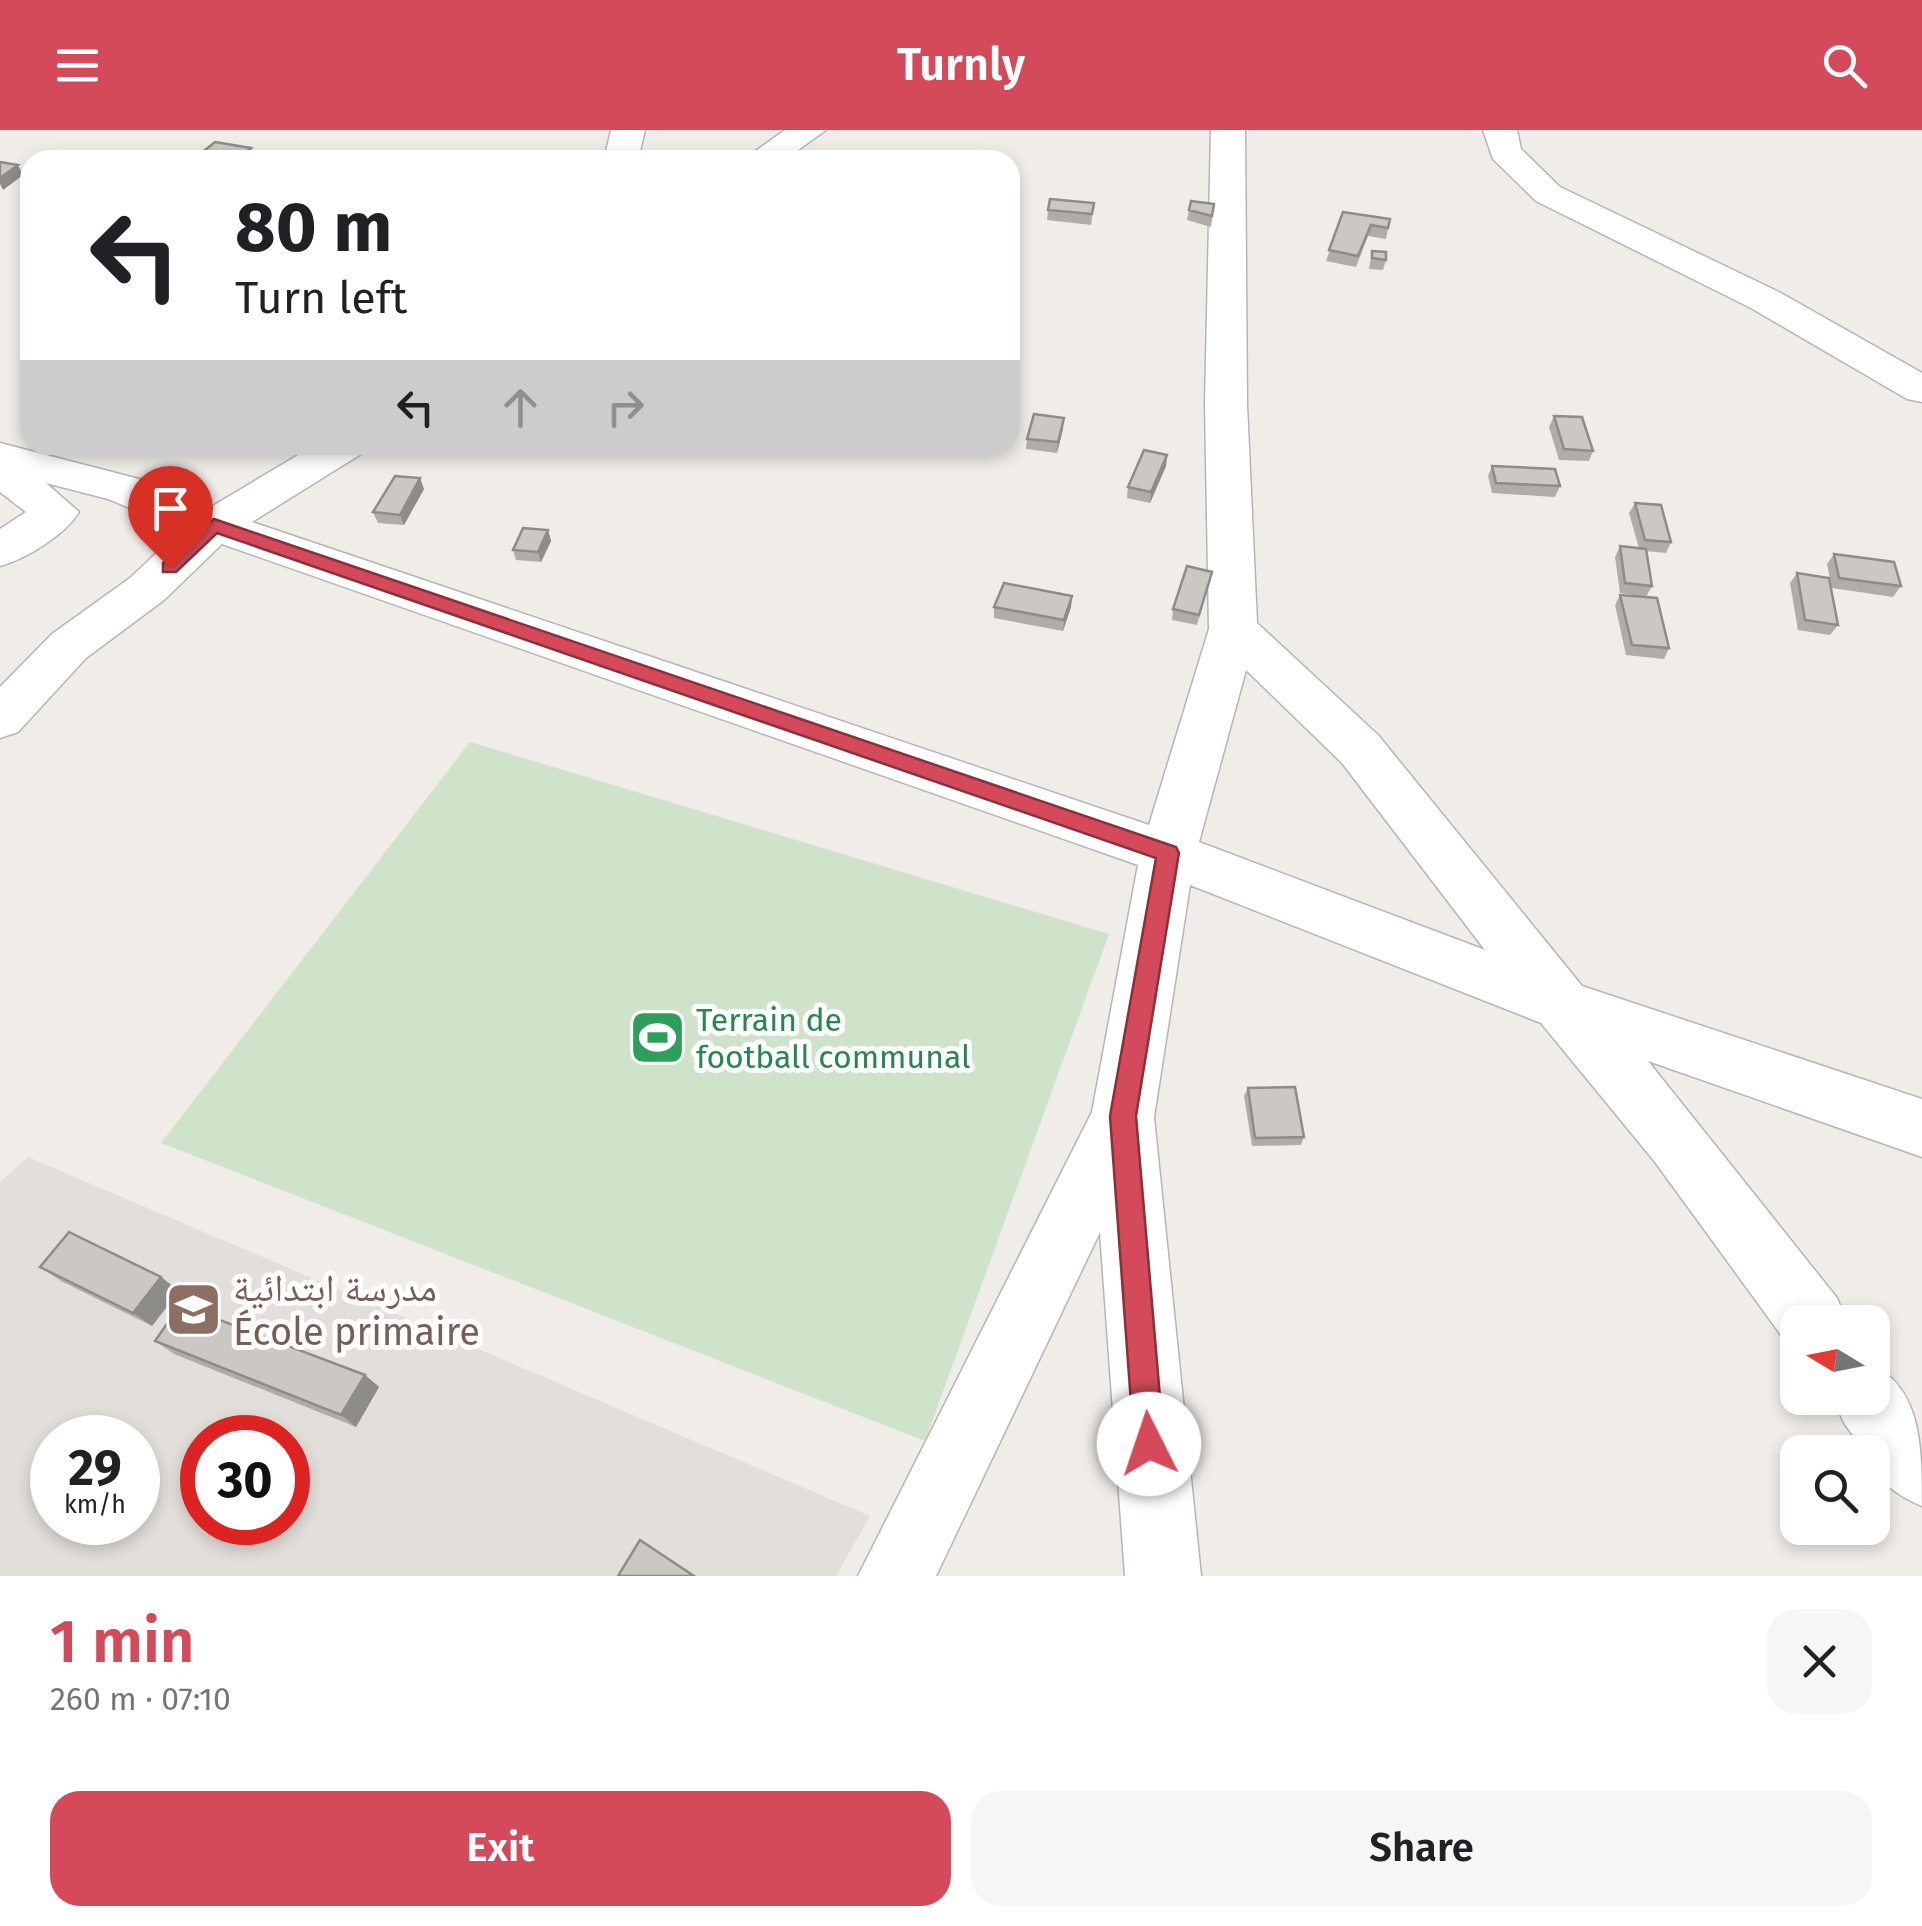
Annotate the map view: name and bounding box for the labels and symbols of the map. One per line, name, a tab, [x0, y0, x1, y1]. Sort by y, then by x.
pin	[128, 466, 213, 569]
place label: Terrain de football communal	[696, 1001, 970, 1076]
sports icon: Terrain de football communal	[627, 1008, 687, 1068]
place label: مدرسة ابتدائية École primaire	[233, 1265, 480, 1355]
school or university icon: مدرسة ابتدائية École primaire	[164, 1280, 224, 1340]
north arrow	[1780, 1305, 1890, 1415]
position arrow	[1097, 1392, 1201, 1496]
speed limit sign: 30	[180, 1415, 310, 1545]

